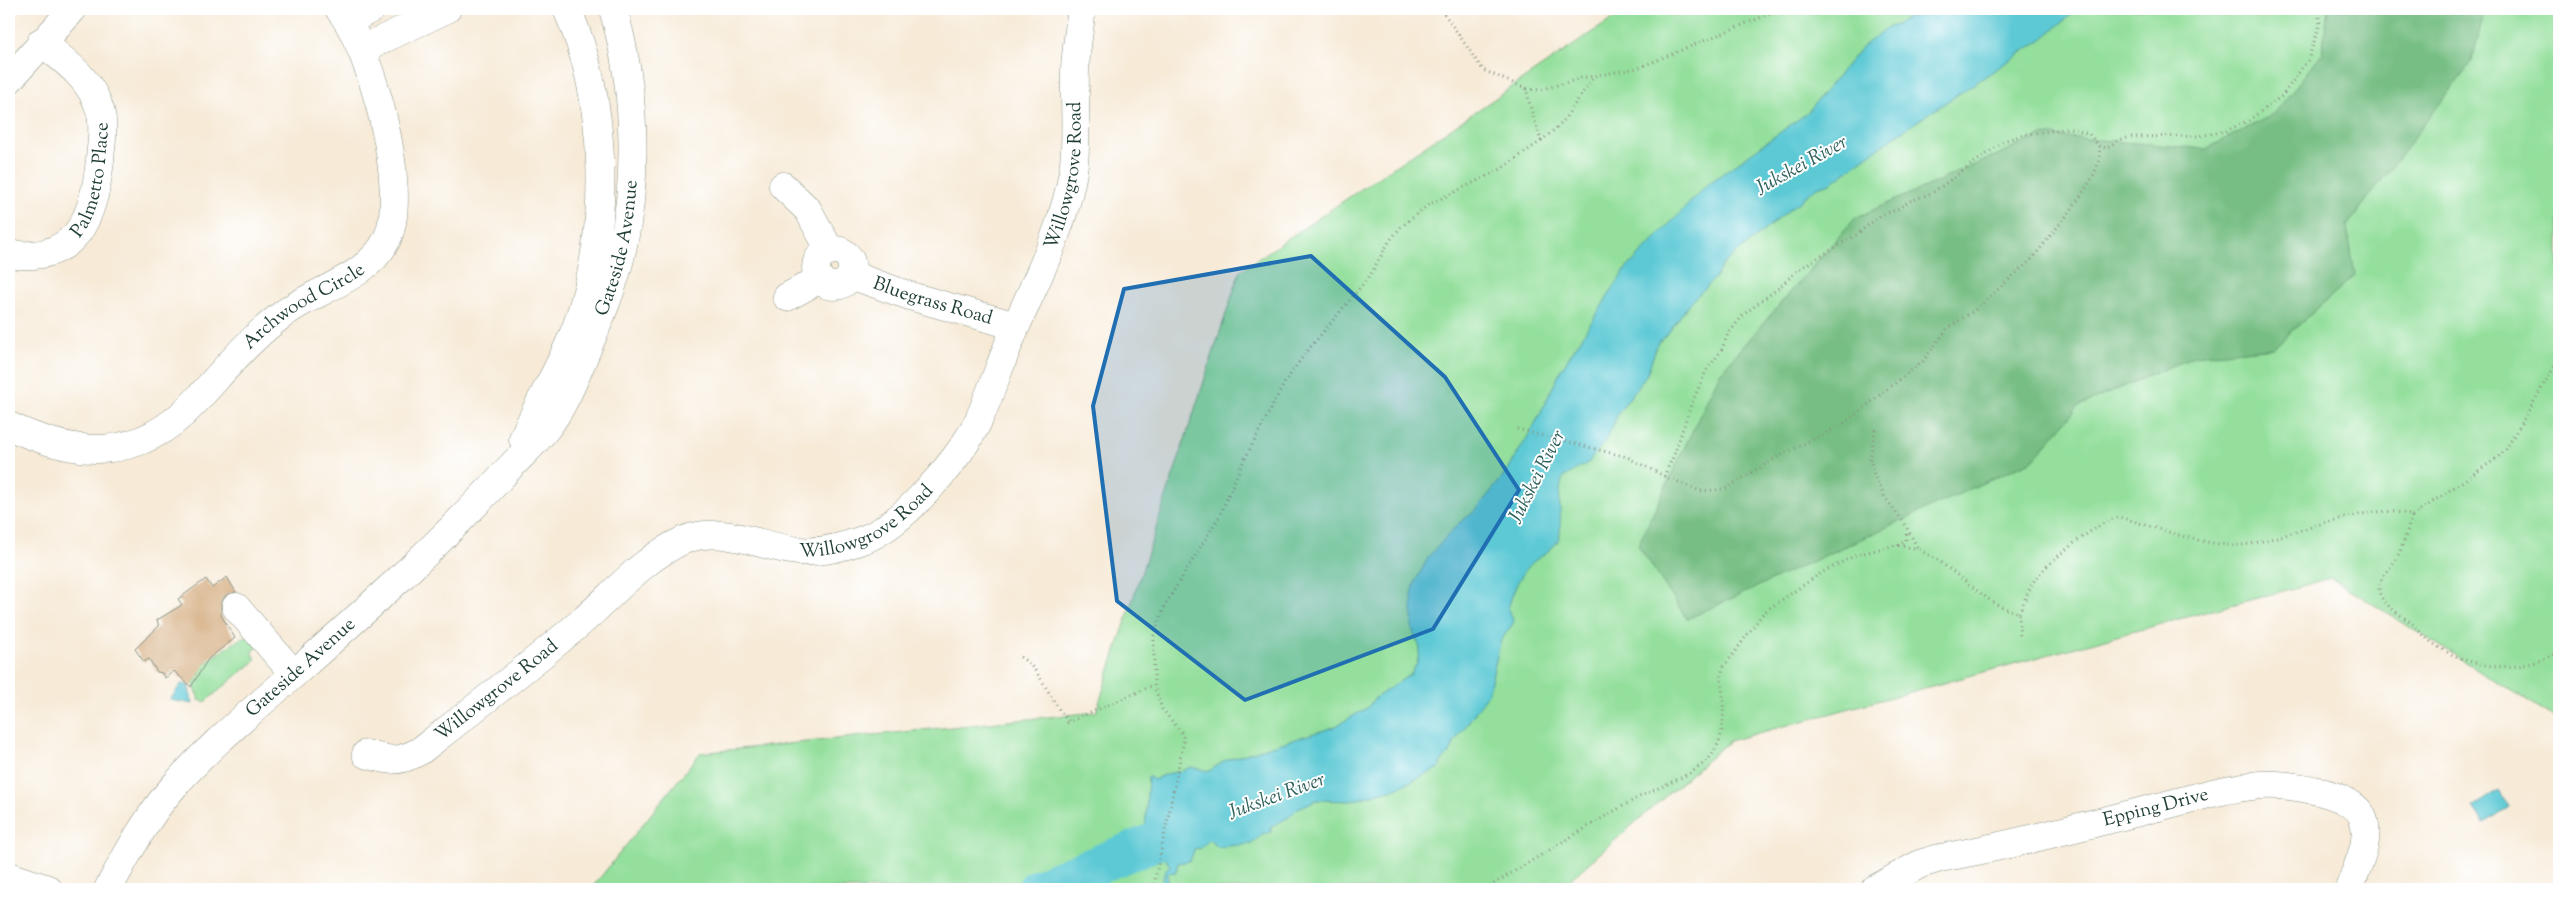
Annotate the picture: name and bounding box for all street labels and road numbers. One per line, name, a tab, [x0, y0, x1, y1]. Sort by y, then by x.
street label: Willowgrove Road	[1038, 101, 1089, 254]
street label: Palmetto Place	[64, 122, 116, 243]
street label: Gateside Avenue	[589, 179, 645, 320]
street label: Archwood Circle	[237, 257, 371, 356]
street label: Bluegrass Road	[869, 270, 996, 332]
street label: Willowgrove Road	[799, 478, 940, 565]
street label: Gateside Avenue	[240, 611, 362, 724]
street label: Willowgrove Road	[429, 633, 564, 748]
street label: Epping Drive	[2100, 781, 2211, 834]

